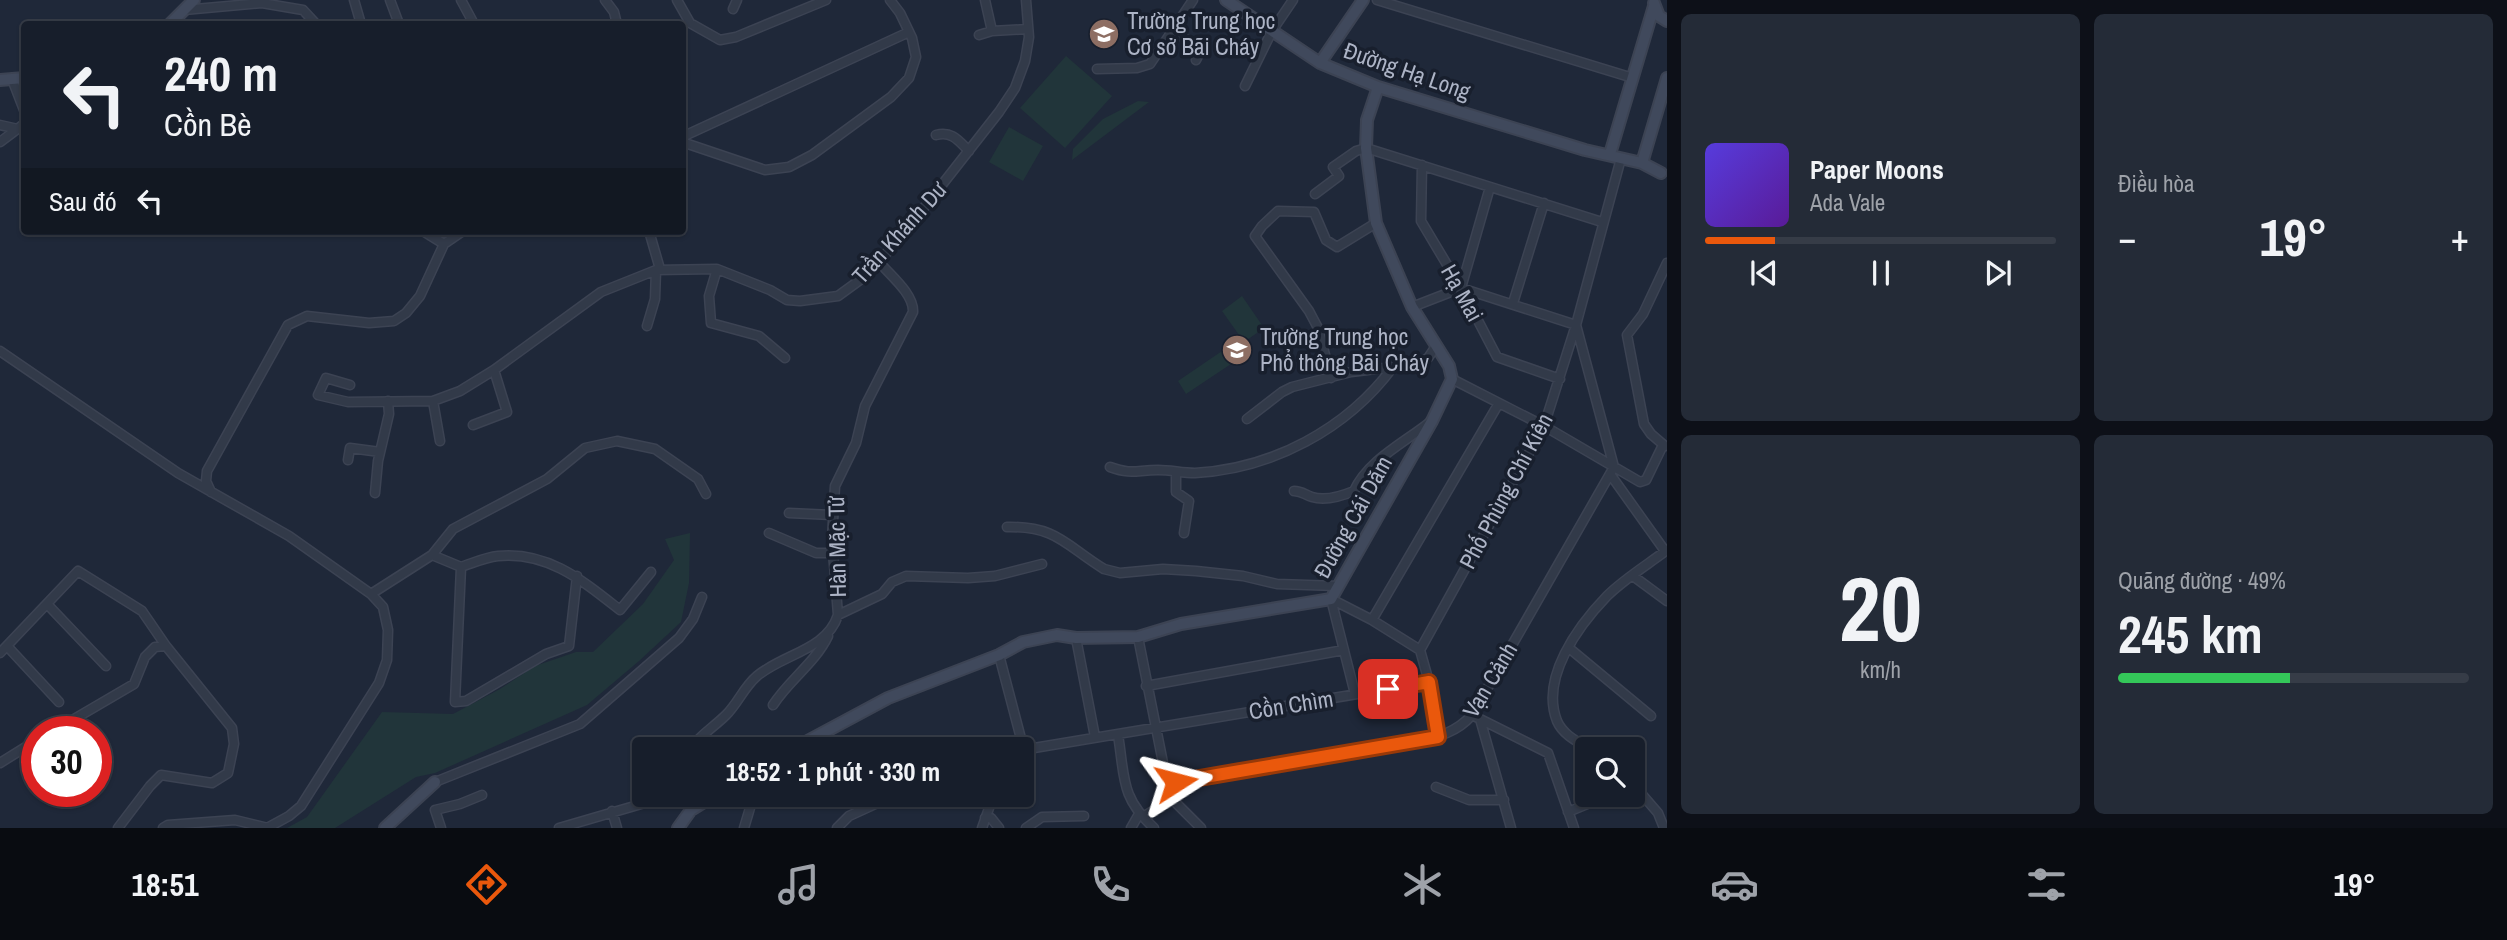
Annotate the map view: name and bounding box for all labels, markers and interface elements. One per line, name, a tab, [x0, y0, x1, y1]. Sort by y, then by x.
place label: Trường Trung học Cơ sở Bãi Cháy	[1127, 5, 1275, 62]
school or university icon: Trường Trung học Cơ sở Bãi Cháy	[1087, 17, 1121, 51]
street label: Đường Hạ Long	[1340, 34, 1475, 107]
text: 240 m	[164, 40, 278, 106]
icon: left	[49, 49, 140, 140]
text: Cồn Bè	[164, 103, 252, 146]
text: Paper Moons	[1810, 152, 1944, 187]
text: Điều hòa	[2118, 168, 2195, 199]
street label: Trần Khánh Dư	[845, 174, 954, 290]
icon: left	[131, 182, 169, 220]
text: Sau đó	[49, 184, 117, 219]
text: Ada Vale	[1810, 187, 1885, 218]
text: 19°	[2259, 202, 2328, 272]
text: −	[2118, 212, 2136, 263]
text: +	[2451, 212, 2469, 263]
icon: previous	[1745, 254, 1783, 292]
icon: pause	[1862, 254, 1900, 292]
icon: next	[1979, 254, 2017, 292]
street label: Hạ Mai	[1434, 259, 1491, 327]
place label: Trường Trung học Phổ thông Bãi Cháy	[1260, 321, 1429, 378]
school or university icon: Trường Trung học Phổ thông Bãi Cháy	[1220, 333, 1254, 367]
street label: Phố Phùng Chí Kiên	[1452, 408, 1560, 574]
street label: Đường Cái Dăm	[1306, 450, 1399, 583]
street label: Hàn Mặc Tử	[820, 495, 853, 598]
text: 20	[1839, 547, 1922, 669]
text: Quãng đường · 49%	[2118, 565, 2286, 596]
text: 245 km	[2118, 599, 2263, 669]
street label: Vạn Cảnh	[1455, 636, 1524, 723]
text: km/h	[1860, 654, 1901, 685]
pin	[1358, 659, 1418, 719]
icon: arrive	[1369, 670, 1407, 708]
street label: Cồn Chìm	[1247, 683, 1335, 726]
speed limit sign: 30	[21, 716, 112, 807]
map controls	[1575, 737, 1645, 807]
button: search	[1575, 737, 1645, 807]
position arrow	[1139, 745, 1213, 819]
text: 18:52 · 1 phút · 330 m	[726, 754, 940, 789]
icon: directions	[462, 860, 511, 909]
icon: music	[774, 860, 823, 909]
icon: phone	[1086, 860, 1135, 909]
icon: climate	[1398, 860, 1447, 909]
icon: car	[1710, 860, 1759, 909]
icon: filters	[2022, 860, 2071, 909]
text: 18:51	[131, 863, 199, 906]
text: 19°	[2333, 863, 2375, 906]

